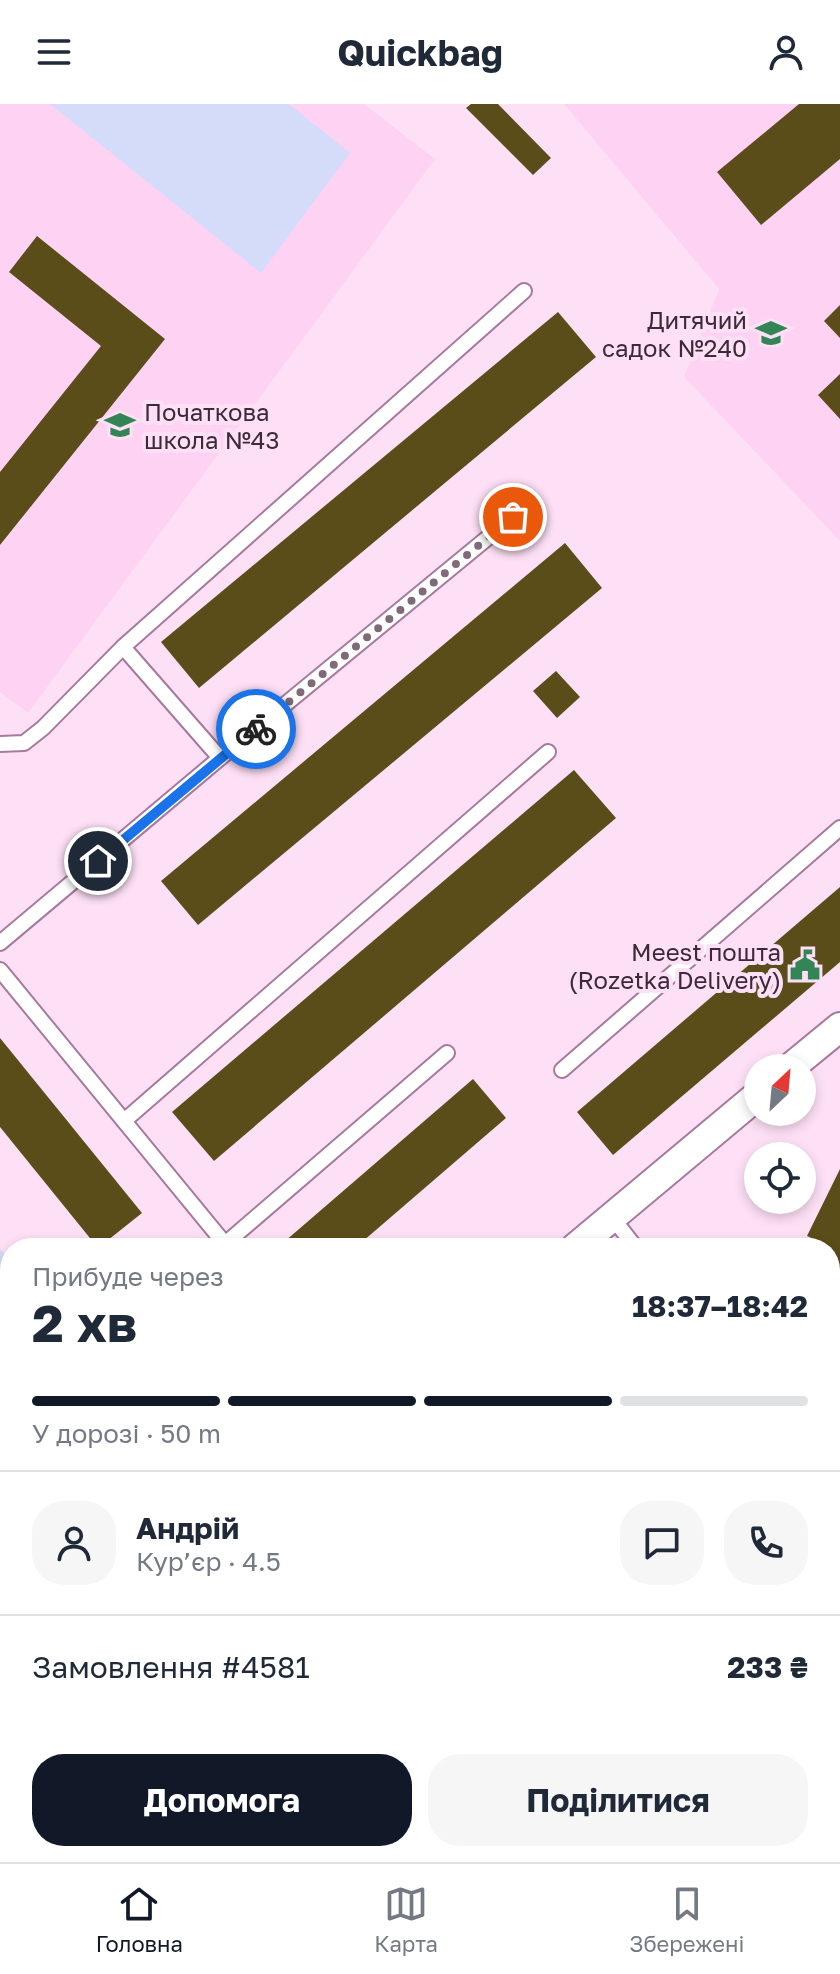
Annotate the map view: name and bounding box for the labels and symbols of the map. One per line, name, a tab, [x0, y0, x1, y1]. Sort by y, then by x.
place label: Дитячий садок №240	[602, 305, 747, 362]
school or university icon: Дитячий садок №240	[754, 316, 788, 350]
place label: Початкова школа №43	[144, 397, 279, 454]
school or university icon: Початкова школа №43	[103, 408, 137, 442]
pin	[479, 483, 547, 551]
courier	[216, 689, 296, 769]
pin	[64, 827, 132, 895]
place label: Meest пошта (Rozetka Delivery)	[568, 937, 781, 994]
public building icon: Meest пошта (Rozetka Delivery)	[788, 948, 822, 982]
north arrow	[744, 1054, 816, 1126]

